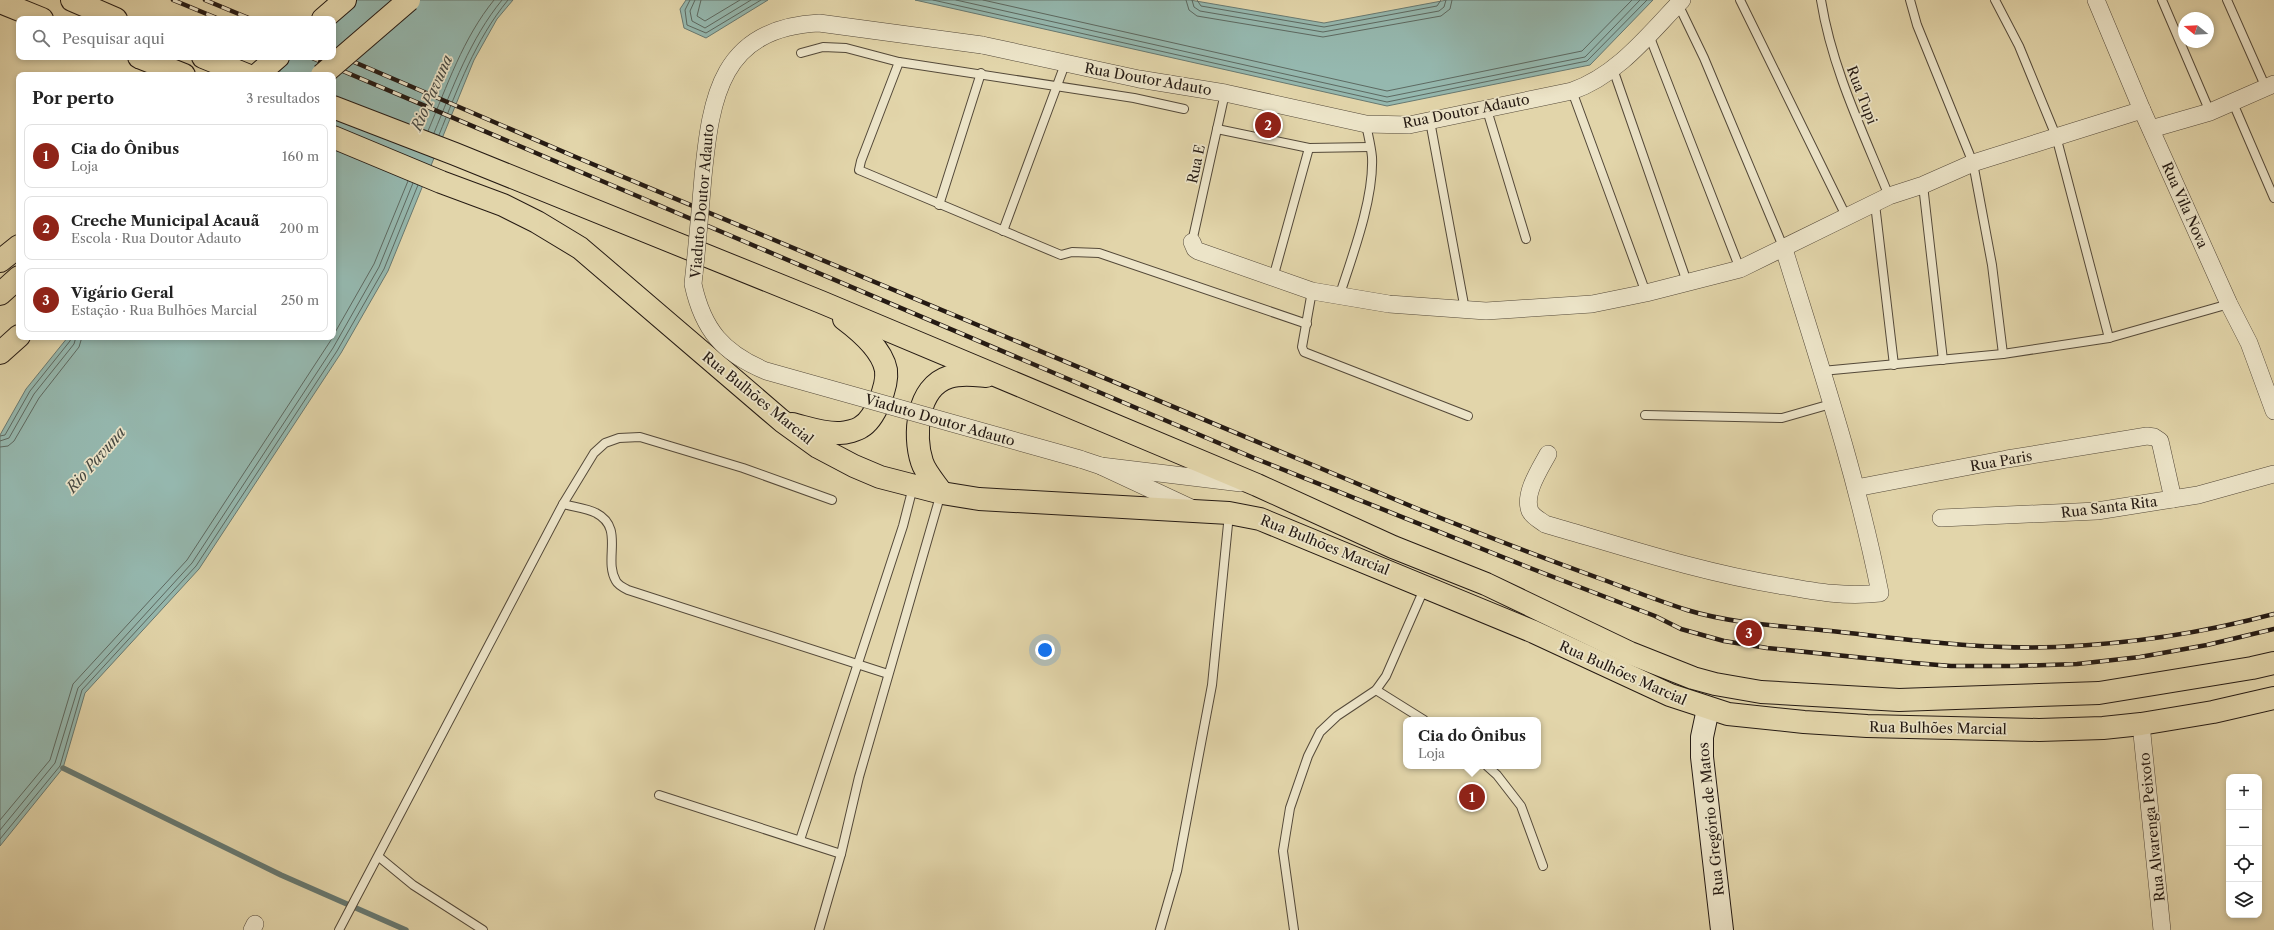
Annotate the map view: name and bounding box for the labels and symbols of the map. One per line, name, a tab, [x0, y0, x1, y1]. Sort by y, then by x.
north arrow	[2178, 12, 2214, 48]
water label: Rio Pavuna	[406, 52, 457, 134]
street label: Rua Doutor Adauto	[1083, 59, 1213, 99]
street label: Rua Tupi	[1843, 63, 1881, 127]
street label: Rua Doutor Adauto	[1401, 90, 1531, 132]
pin: 2	[1255, 110, 1281, 140]
street label: Viaduto Doutor Adauto	[686, 123, 718, 280]
street label: Rua E	[1183, 143, 1209, 185]
street label: Rua Vila Nova	[2158, 159, 2212, 252]
street label: Rua Bulhões Marcial	[699, 348, 817, 448]
street label: Viaduto Doutor Adauto	[862, 390, 1017, 450]
water label: Rio Pavuna	[61, 423, 129, 497]
street label: Rua Paris	[1969, 447, 2033, 475]
street label: Rua Santa Rita	[2060, 492, 2159, 522]
street label: Rua Bulhões Marcial	[1258, 511, 1392, 579]
pin: 3	[1736, 618, 1762, 648]
street label: Rua Bulhões Marcial	[1556, 637, 1690, 709]
your location	[1035, 640, 1055, 660]
street label: Rua Bulhões Marcial	[1869, 718, 2007, 738]
street label: Rua Gregório de Matos	[1694, 741, 1728, 897]
street label: Rua Alvarenga Peixoto	[2135, 752, 2169, 902]
pin: 1	[1459, 782, 1485, 812]

